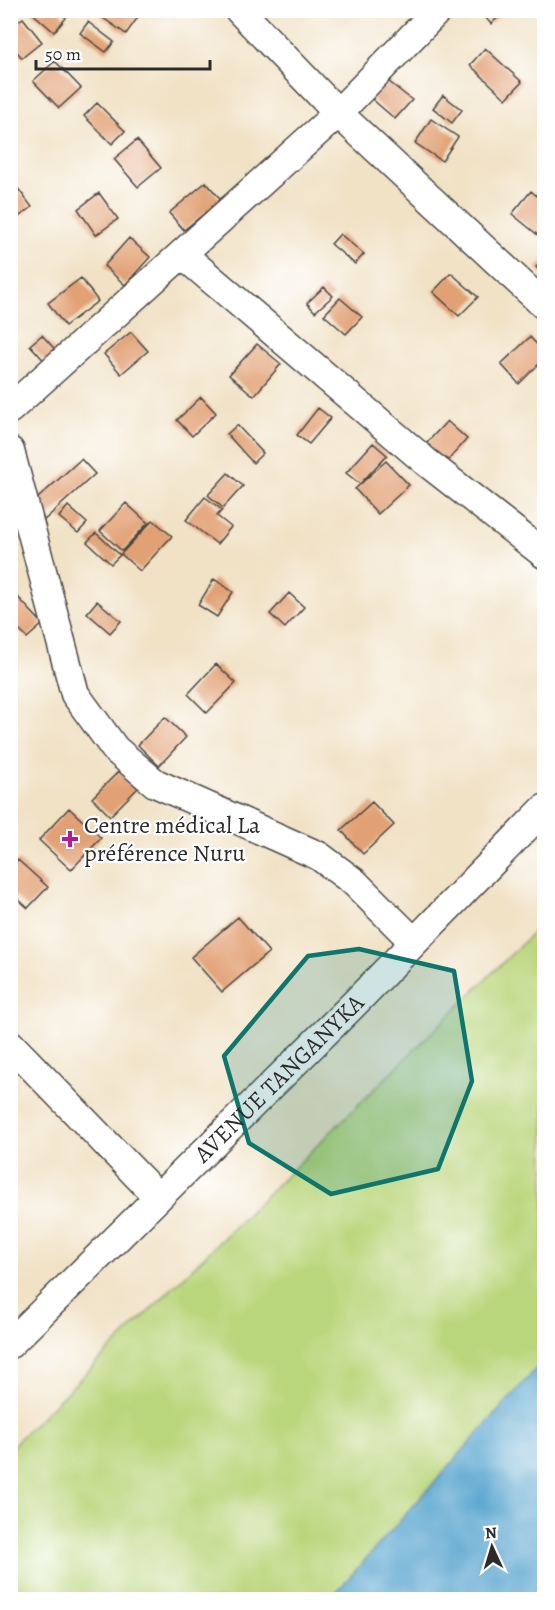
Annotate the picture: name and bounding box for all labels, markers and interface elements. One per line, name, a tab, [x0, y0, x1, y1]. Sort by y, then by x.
scale bar	[36, 33, 210, 71]
text: 50 m	[45, 42, 81, 66]
place label: Centre médical La préférence Nuru	[84, 809, 261, 869]
marker: Centre médical La préférence Nuru	[61, 830, 79, 848]
street label: AVENUE TANGANYKA	[186, 986, 372, 1170]
north arrow	[462, 1517, 522, 1577]
text: N	[484, 1522, 498, 1544]

